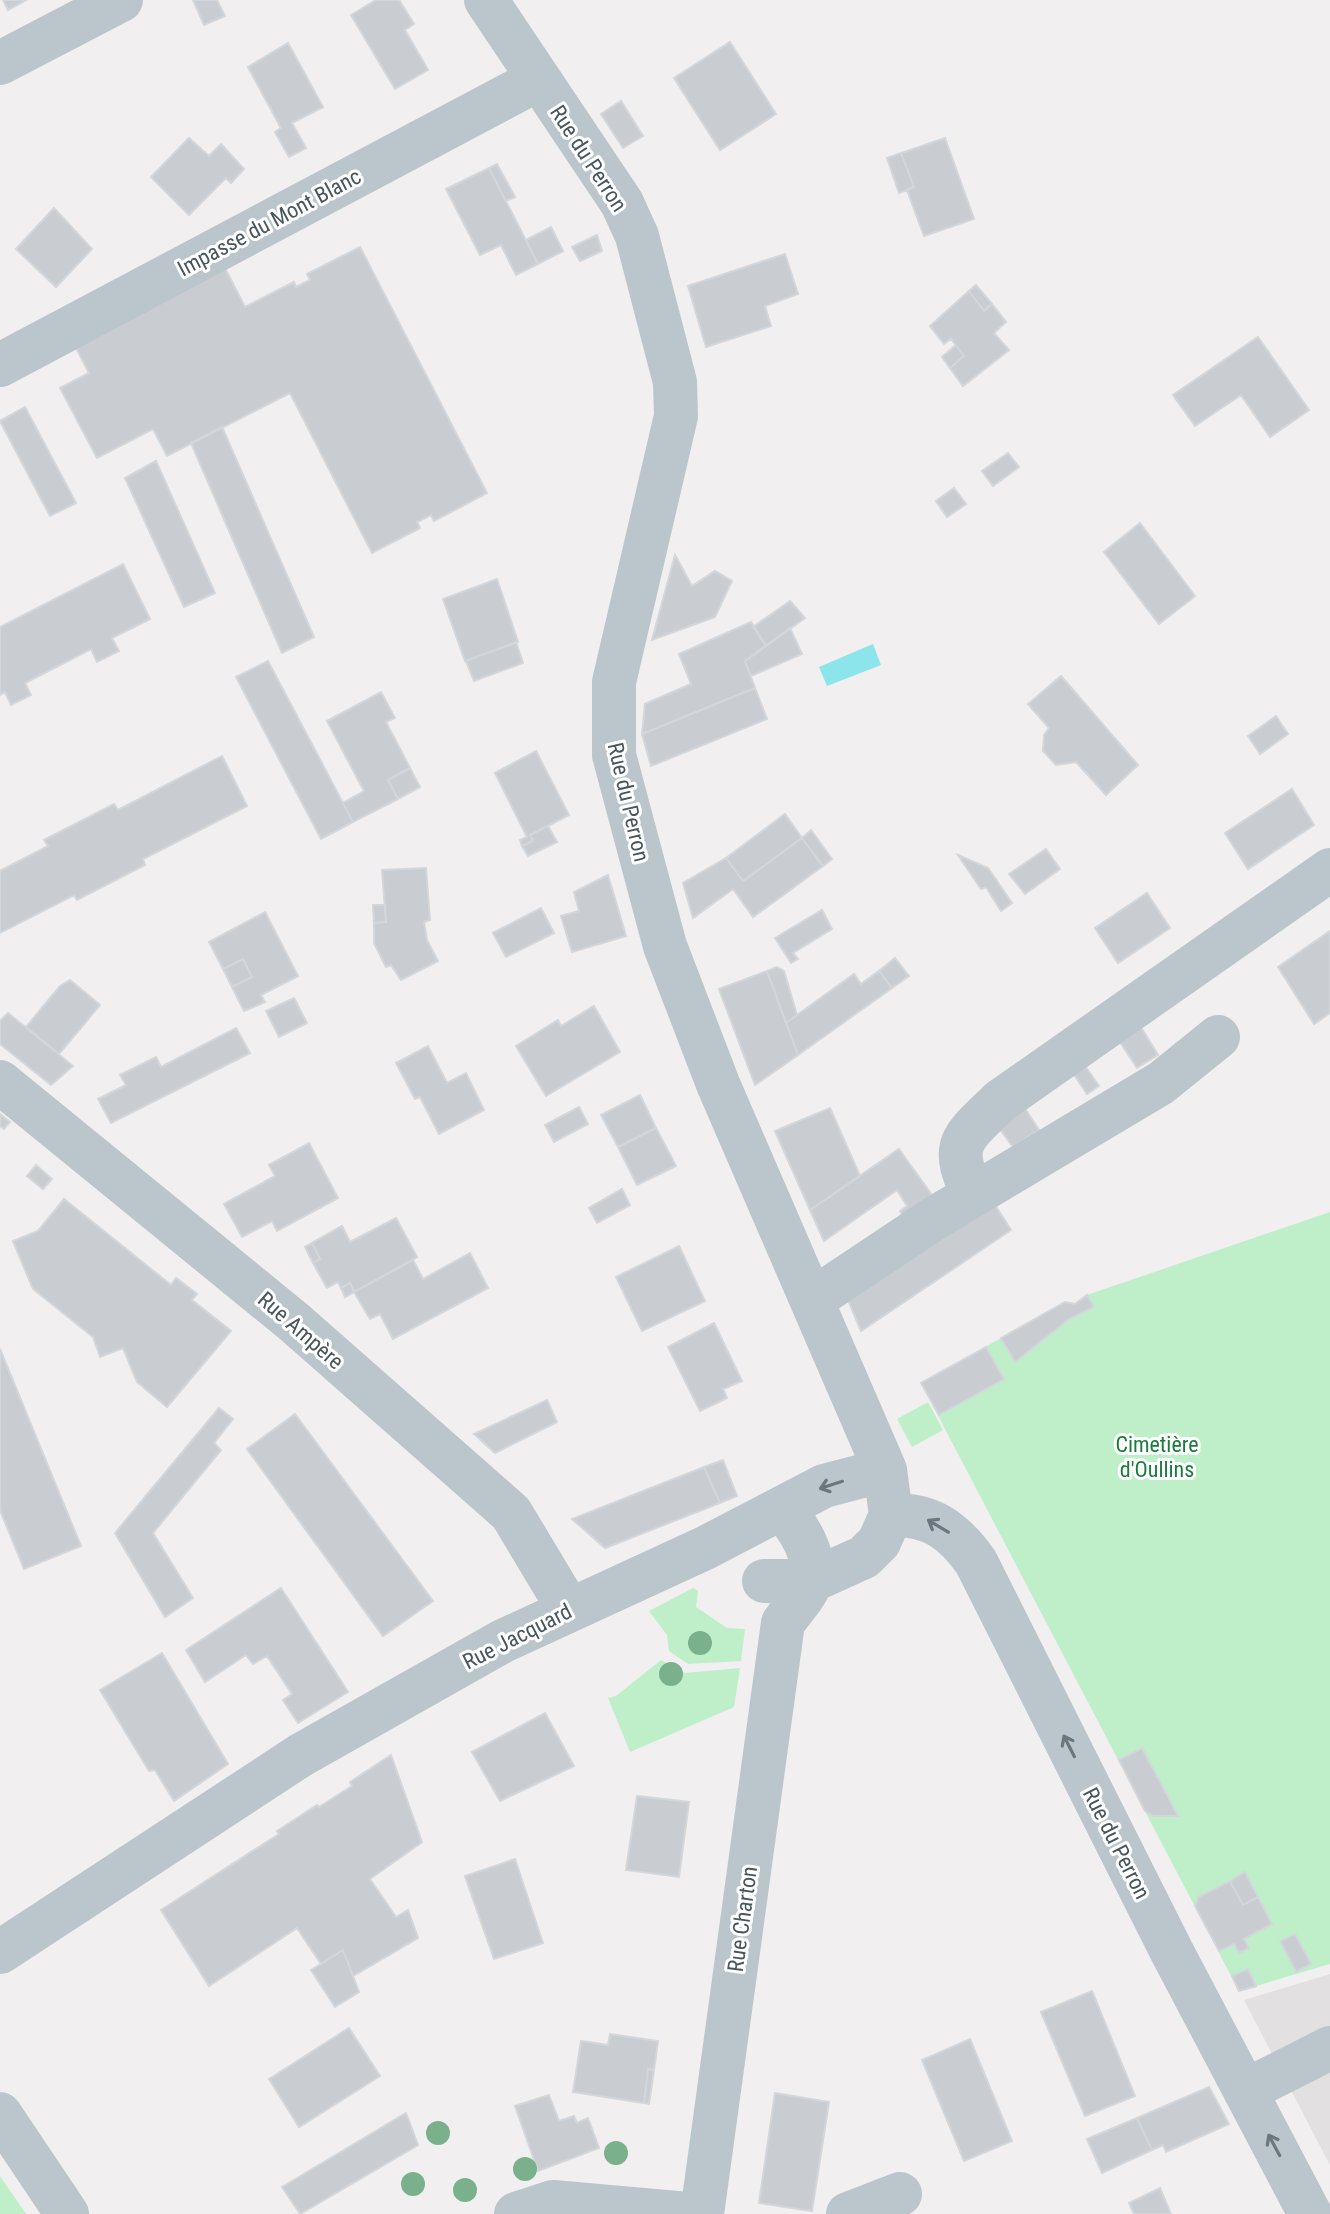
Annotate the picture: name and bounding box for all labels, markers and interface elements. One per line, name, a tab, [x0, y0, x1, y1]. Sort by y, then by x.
street label: Rue du Perron	[545, 101, 632, 216]
street label: Impasse du Mont Blanc	[173, 164, 365, 281]
street label: Rue du Perron	[603, 740, 654, 864]
street label: Rue Ampère	[253, 1287, 348, 1374]
park label: Cimetière d'Oullins	[1115, 1432, 1199, 1482]
one-way arrow	[819, 1479, 844, 1494]
one-way arrow	[927, 1518, 950, 1534]
street label: Rue Jacquard	[459, 1598, 576, 1675]
one-way arrow	[1060, 1735, 1076, 1759]
street label: Rue du Perron	[1078, 1783, 1155, 1903]
street label: Rue Charton	[723, 1865, 762, 1974]
one-way arrow	[1265, 2134, 1281, 2157]

